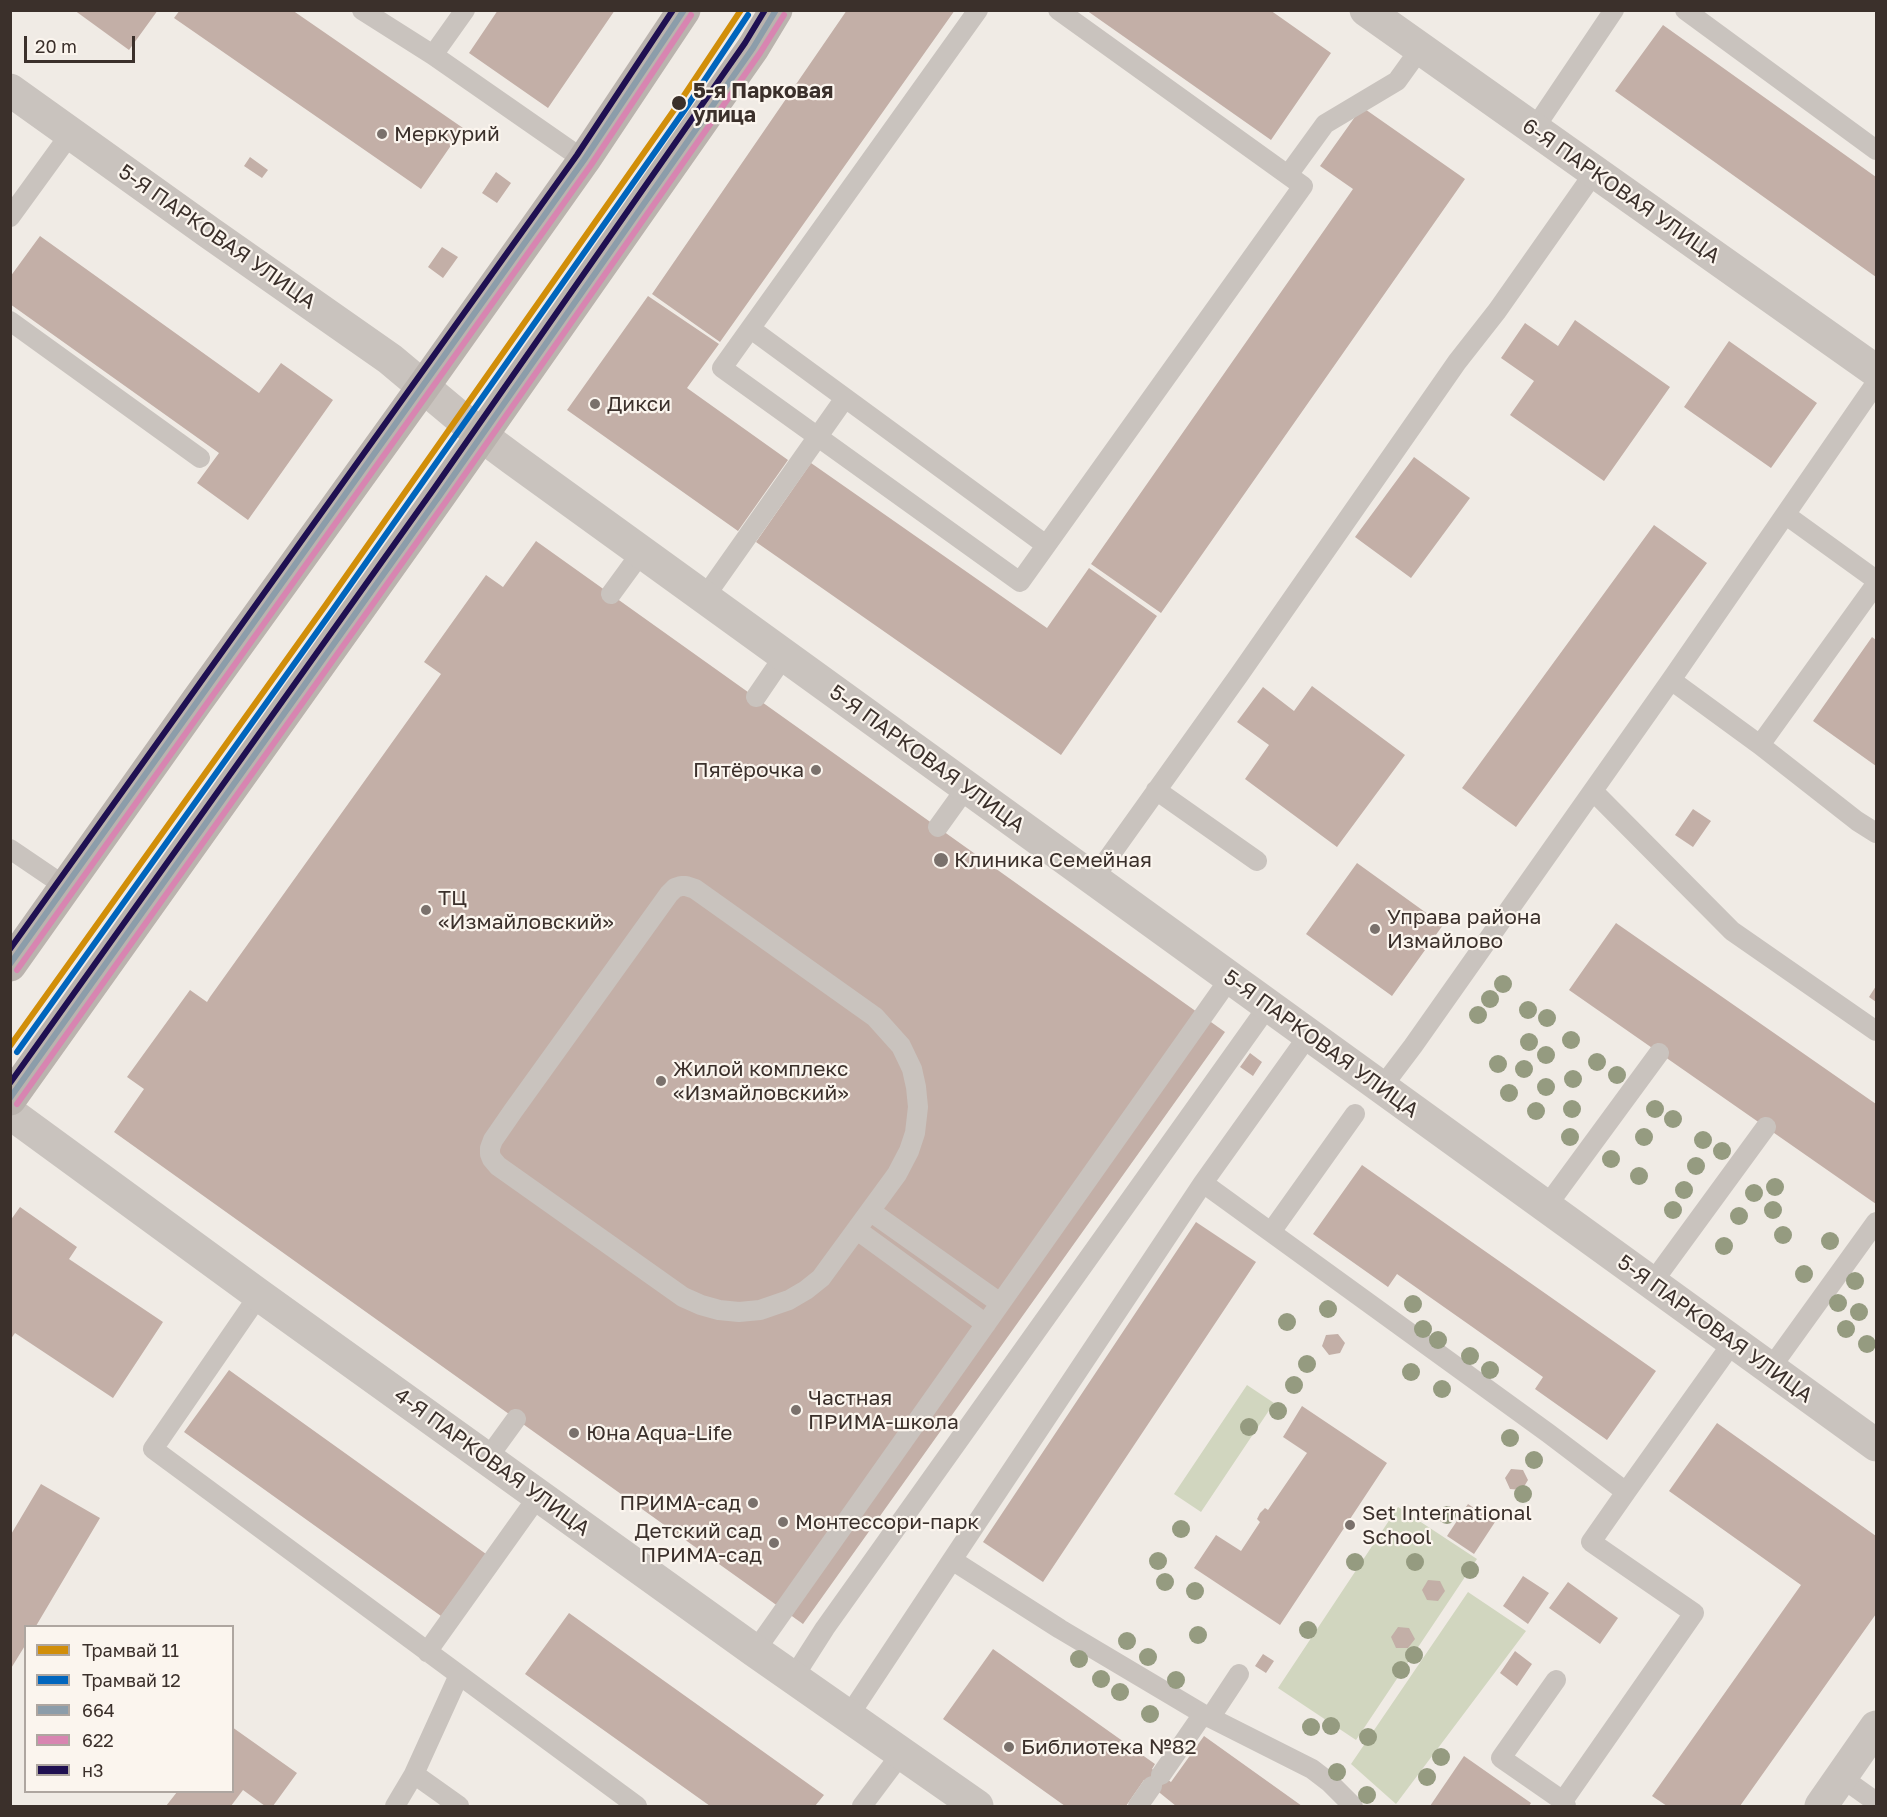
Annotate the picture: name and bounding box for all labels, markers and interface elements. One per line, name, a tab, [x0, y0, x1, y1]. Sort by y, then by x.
scale bar	[27, 24, 138, 62]
text: 20 m	[35, 35, 77, 57]
place label: 5-я Парковая улица	[693, 78, 833, 128]
marker: 5-я Парковая улица	[670, 94, 688, 112]
street label: 6-Я ПАРКОВАЯ УЛИЦА	[1517, 113, 1725, 269]
place label: Меркурий	[394, 121, 500, 147]
marker: Меркурий	[375, 127, 389, 141]
street label: 5-Я ПАРКОВАЯ УЛИЦА	[113, 159, 321, 315]
place label: Дикси	[607, 391, 671, 417]
marker: Дикси	[588, 397, 602, 411]
street label: 5-Я ПАРКОВАЯ УЛИЦА	[824, 680, 1030, 838]
place label: Пятёрочка	[693, 757, 804, 783]
marker: Пятёрочка	[809, 763, 823, 777]
place label: Клиника Семейная	[954, 847, 1152, 873]
marker: Клиника Семейная	[932, 851, 950, 869]
place label: ТЦ «Измайловский»	[438, 885, 614, 935]
marker: ТЦ «Измайловский»	[419, 903, 433, 917]
place label: Управа района Измайлово	[1387, 904, 1541, 954]
marker: Управа района Измайлово	[1368, 922, 1382, 936]
street label: 5-Я ПАРКОВАЯ УЛИЦА	[1218, 965, 1424, 1123]
place label: Жилой комплекс «Измайловский»	[673, 1056, 849, 1106]
marker: Жилой комплекс «Измайловский»	[654, 1074, 668, 1088]
street label: 5-Я ПАРКОВАЯ УЛИЦА	[1612, 1250, 1818, 1408]
street label: 4-Я ПАРКОВАЯ УЛИЦА	[389, 1383, 595, 1541]
place label: Частная ПРИМА-школа	[808, 1385, 959, 1435]
marker: Частная ПРИМА-школа	[789, 1403, 803, 1417]
place label: Юна Aqua-Life	[586, 1420, 732, 1446]
marker: Юна Aqua-Life	[567, 1426, 581, 1440]
place label: ПРИМА-сад	[619, 1490, 741, 1516]
marker: ПРИМА-сад	[746, 1496, 760, 1510]
place label: Set International School	[1362, 1500, 1532, 1550]
place label: Монтессори-парк	[795, 1509, 979, 1535]
marker: Монтессори-парк	[776, 1515, 790, 1529]
place label: Детский сад ПРИМА-сад	[634, 1518, 762, 1568]
marker: Set International School	[1343, 1518, 1357, 1532]
marker: Детский сад ПРИМА-сад	[767, 1536, 781, 1550]
legend	[24, 1625, 234, 1793]
text: Трамвай 11	[82, 1639, 179, 1661]
text: Трамвай 12	[82, 1669, 181, 1691]
text: 664	[82, 1699, 115, 1721]
text: 622	[82, 1729, 114, 1751]
place label: Библиотека №82	[1021, 1734, 1197, 1760]
marker: Библиотека №82	[1002, 1740, 1016, 1754]
text: н3	[82, 1759, 104, 1781]

